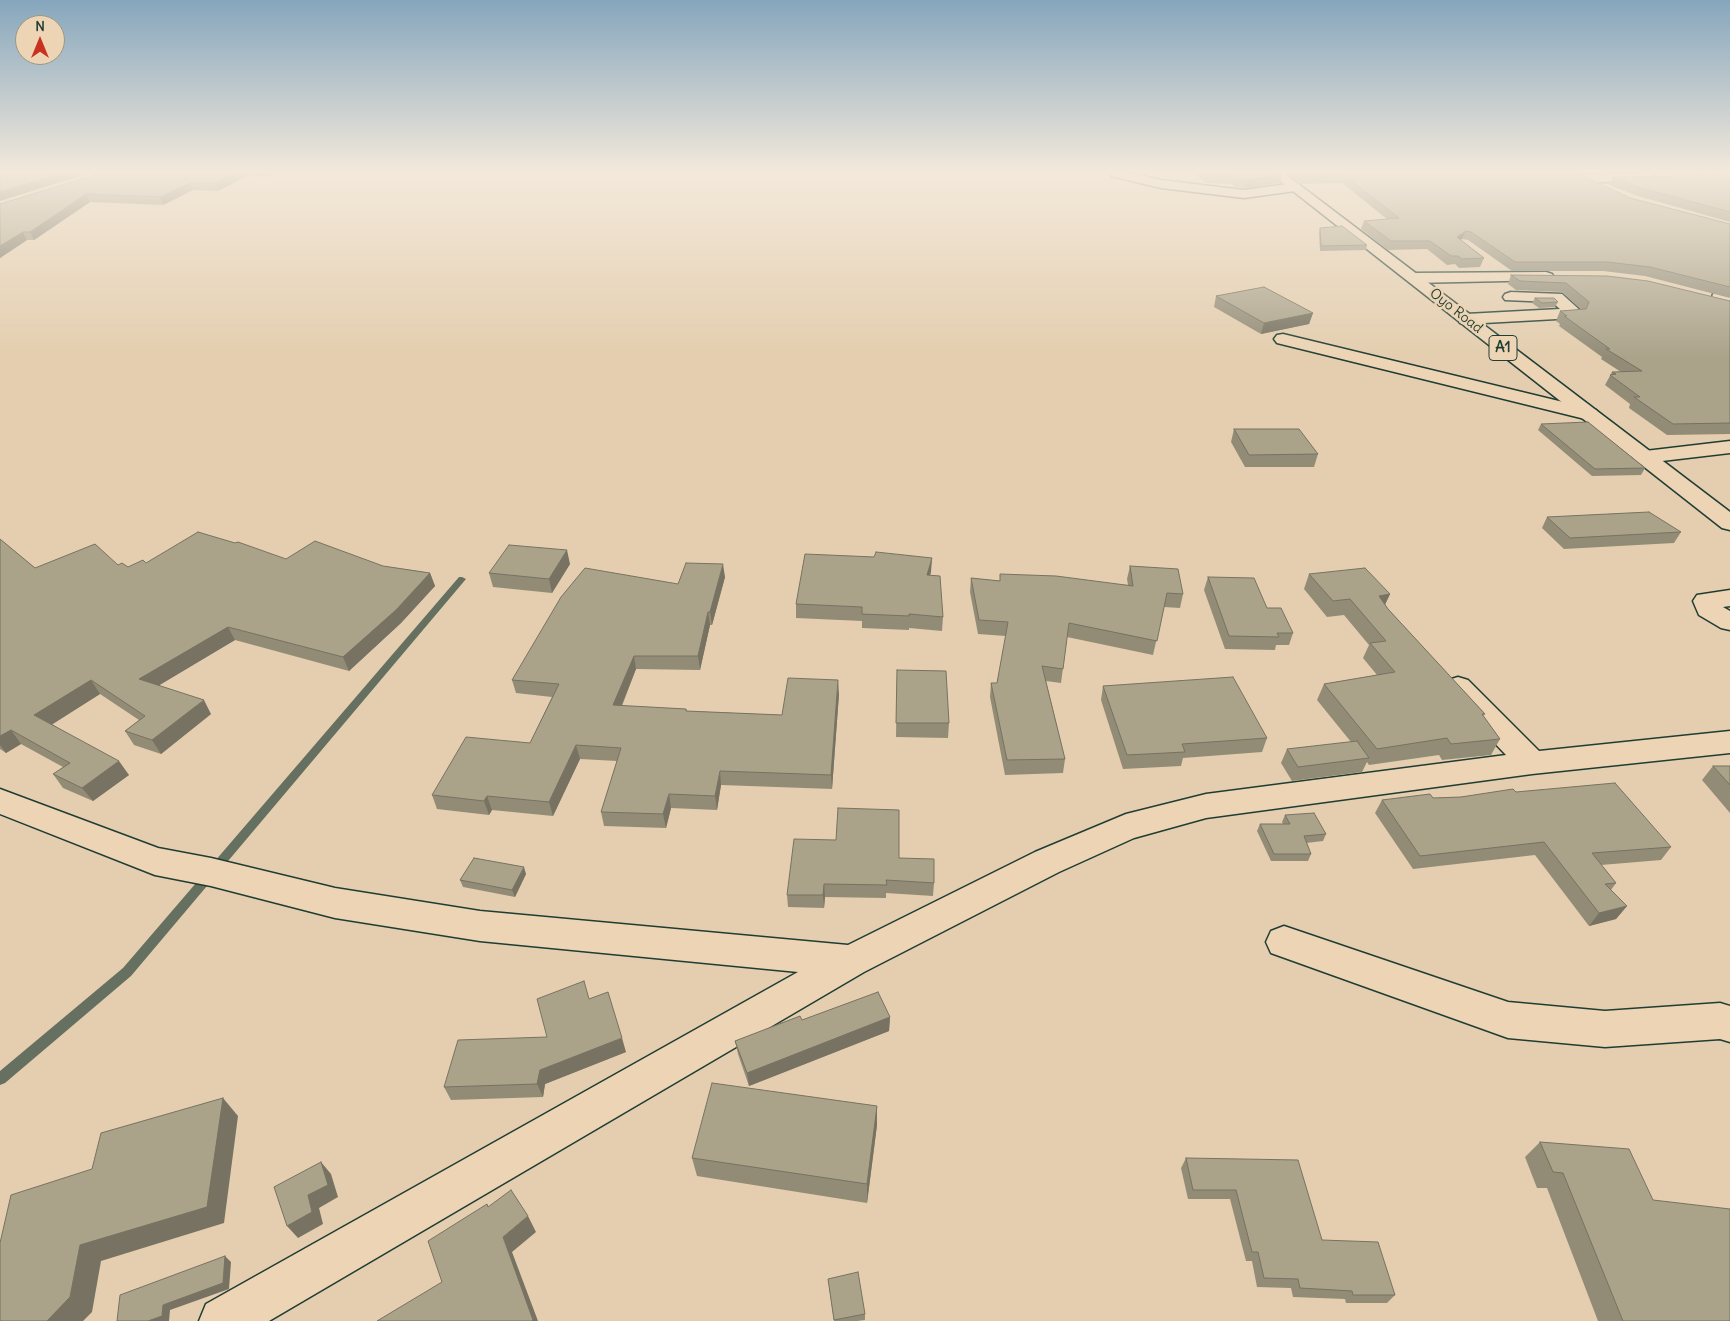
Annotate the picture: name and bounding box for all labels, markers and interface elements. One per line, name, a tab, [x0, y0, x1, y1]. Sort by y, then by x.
north arrow	[15, 15, 65, 65]
text: N	[35, 17, 45, 35]
street label: Oyo Road	[1426, 285, 1486, 337]
road number: A1	[1489, 336, 1517, 360]

